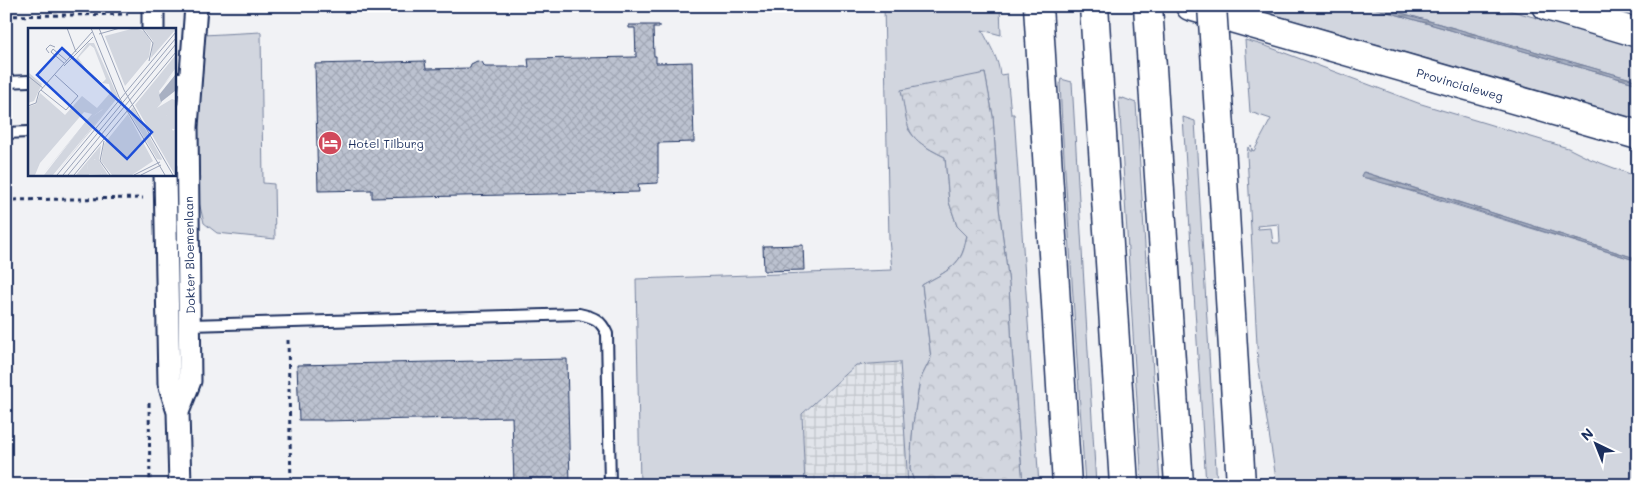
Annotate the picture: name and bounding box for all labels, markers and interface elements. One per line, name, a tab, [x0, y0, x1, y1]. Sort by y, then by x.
inset map	[28, 28, 175, 175]
street label: Provincialeweg	[1415, 64, 1505, 104]
hotel icon: Hotel Tilburg	[317, 130, 343, 156]
place label: Hotel Tilburg	[348, 135, 424, 151]
street label: Dokter Bloemenlaan	[180, 196, 198, 314]
north arrow	[1572, 418, 1622, 468]
text: N	[1576, 424, 1597, 445]

